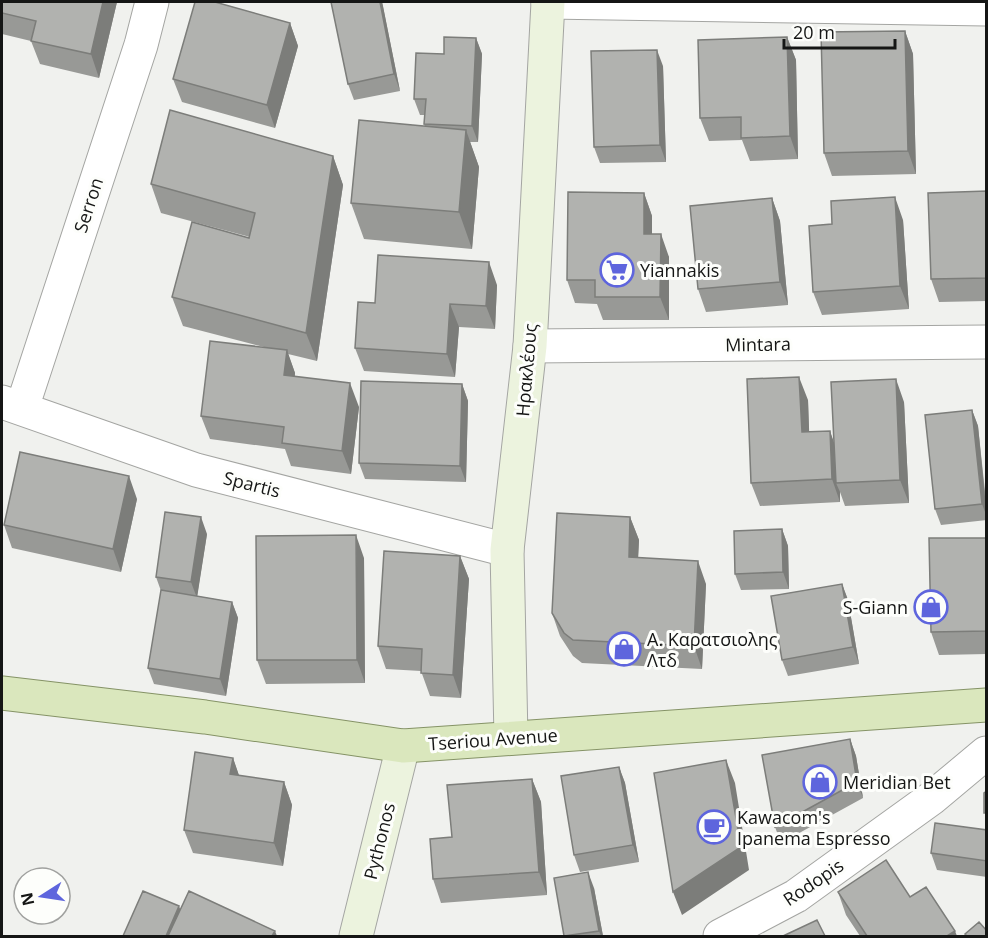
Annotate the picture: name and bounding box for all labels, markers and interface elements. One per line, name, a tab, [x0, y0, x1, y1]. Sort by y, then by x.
scale bar	[784, 12, 895, 50]
text: 20 m	[793, 20, 835, 44]
street label: Serron	[68, 174, 108, 236]
supermarket icon: Yiannakis	[599, 252, 635, 288]
place label: Yiannakis	[640, 258, 719, 282]
street label: Ηρακλέους	[510, 322, 542, 418]
street label: Mintara	[725, 331, 791, 357]
street label: Spartis	[221, 465, 283, 503]
shop icon: S-Giann	[913, 589, 949, 625]
place label: S-Giann	[843, 595, 908, 619]
place label: Α. Καρατσιολης Λτδ	[647, 627, 778, 672]
shop icon: Α. Καρατσιολης Λτδ	[606, 631, 642, 667]
street label: Tseriou Avenue	[427, 723, 559, 755]
shop icon: Meridian Bet	[802, 764, 838, 800]
place label: Meridian Bet	[843, 770, 951, 794]
street label: Pythonos	[358, 800, 400, 882]
place label: Kawacom's Ipanema Espresso	[737, 805, 891, 850]
cafe icon: Kawacom's Ipanema Espresso	[696, 809, 732, 845]
street label: Rodopis	[778, 853, 848, 911]
north arrow	[12, 866, 72, 926]
text: N	[15, 890, 39, 908]

